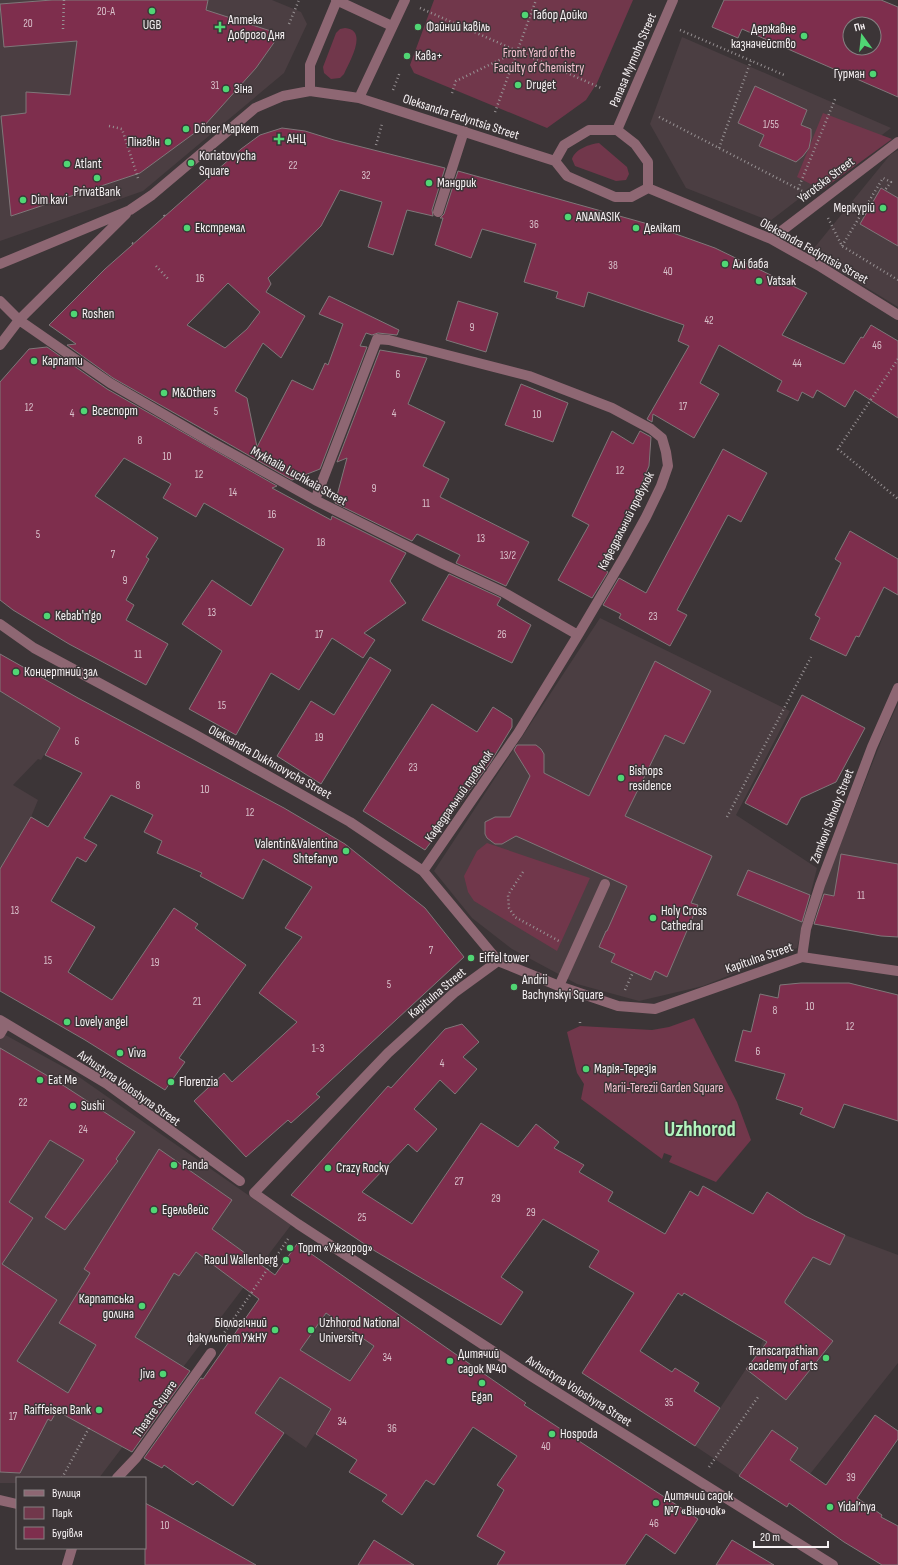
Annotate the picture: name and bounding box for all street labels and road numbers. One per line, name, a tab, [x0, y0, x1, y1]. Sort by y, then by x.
street label: Panasa Myrnoho Street	[606, 11, 660, 109]
street label: Oleksandra Fedyntsia Street	[401, 91, 521, 143]
street label: Yarotska Street	[795, 153, 858, 206]
street label: Oleksandra Fedyntsia Street	[757, 215, 871, 287]
street label: Mykhaila Luchkaia Street	[248, 443, 350, 509]
street label: Кафедральний провулок	[594, 469, 658, 573]
street label: Oleksandra Dukhnovycha Street	[206, 721, 334, 803]
street label: Кафедральний провулок	[421, 747, 497, 845]
street label: Zamkovi Skhody Street	[807, 767, 857, 865]
street label: Kapitulna Street	[723, 939, 795, 977]
street label: Kapitulna Street	[405, 964, 469, 1022]
street label: Avhustyna Voloshyna Street	[74, 1046, 183, 1129]
street label: Avhustyna Voloshyna Street	[522, 1351, 635, 1430]
street label: Theatre Square	[130, 1377, 180, 1441]

